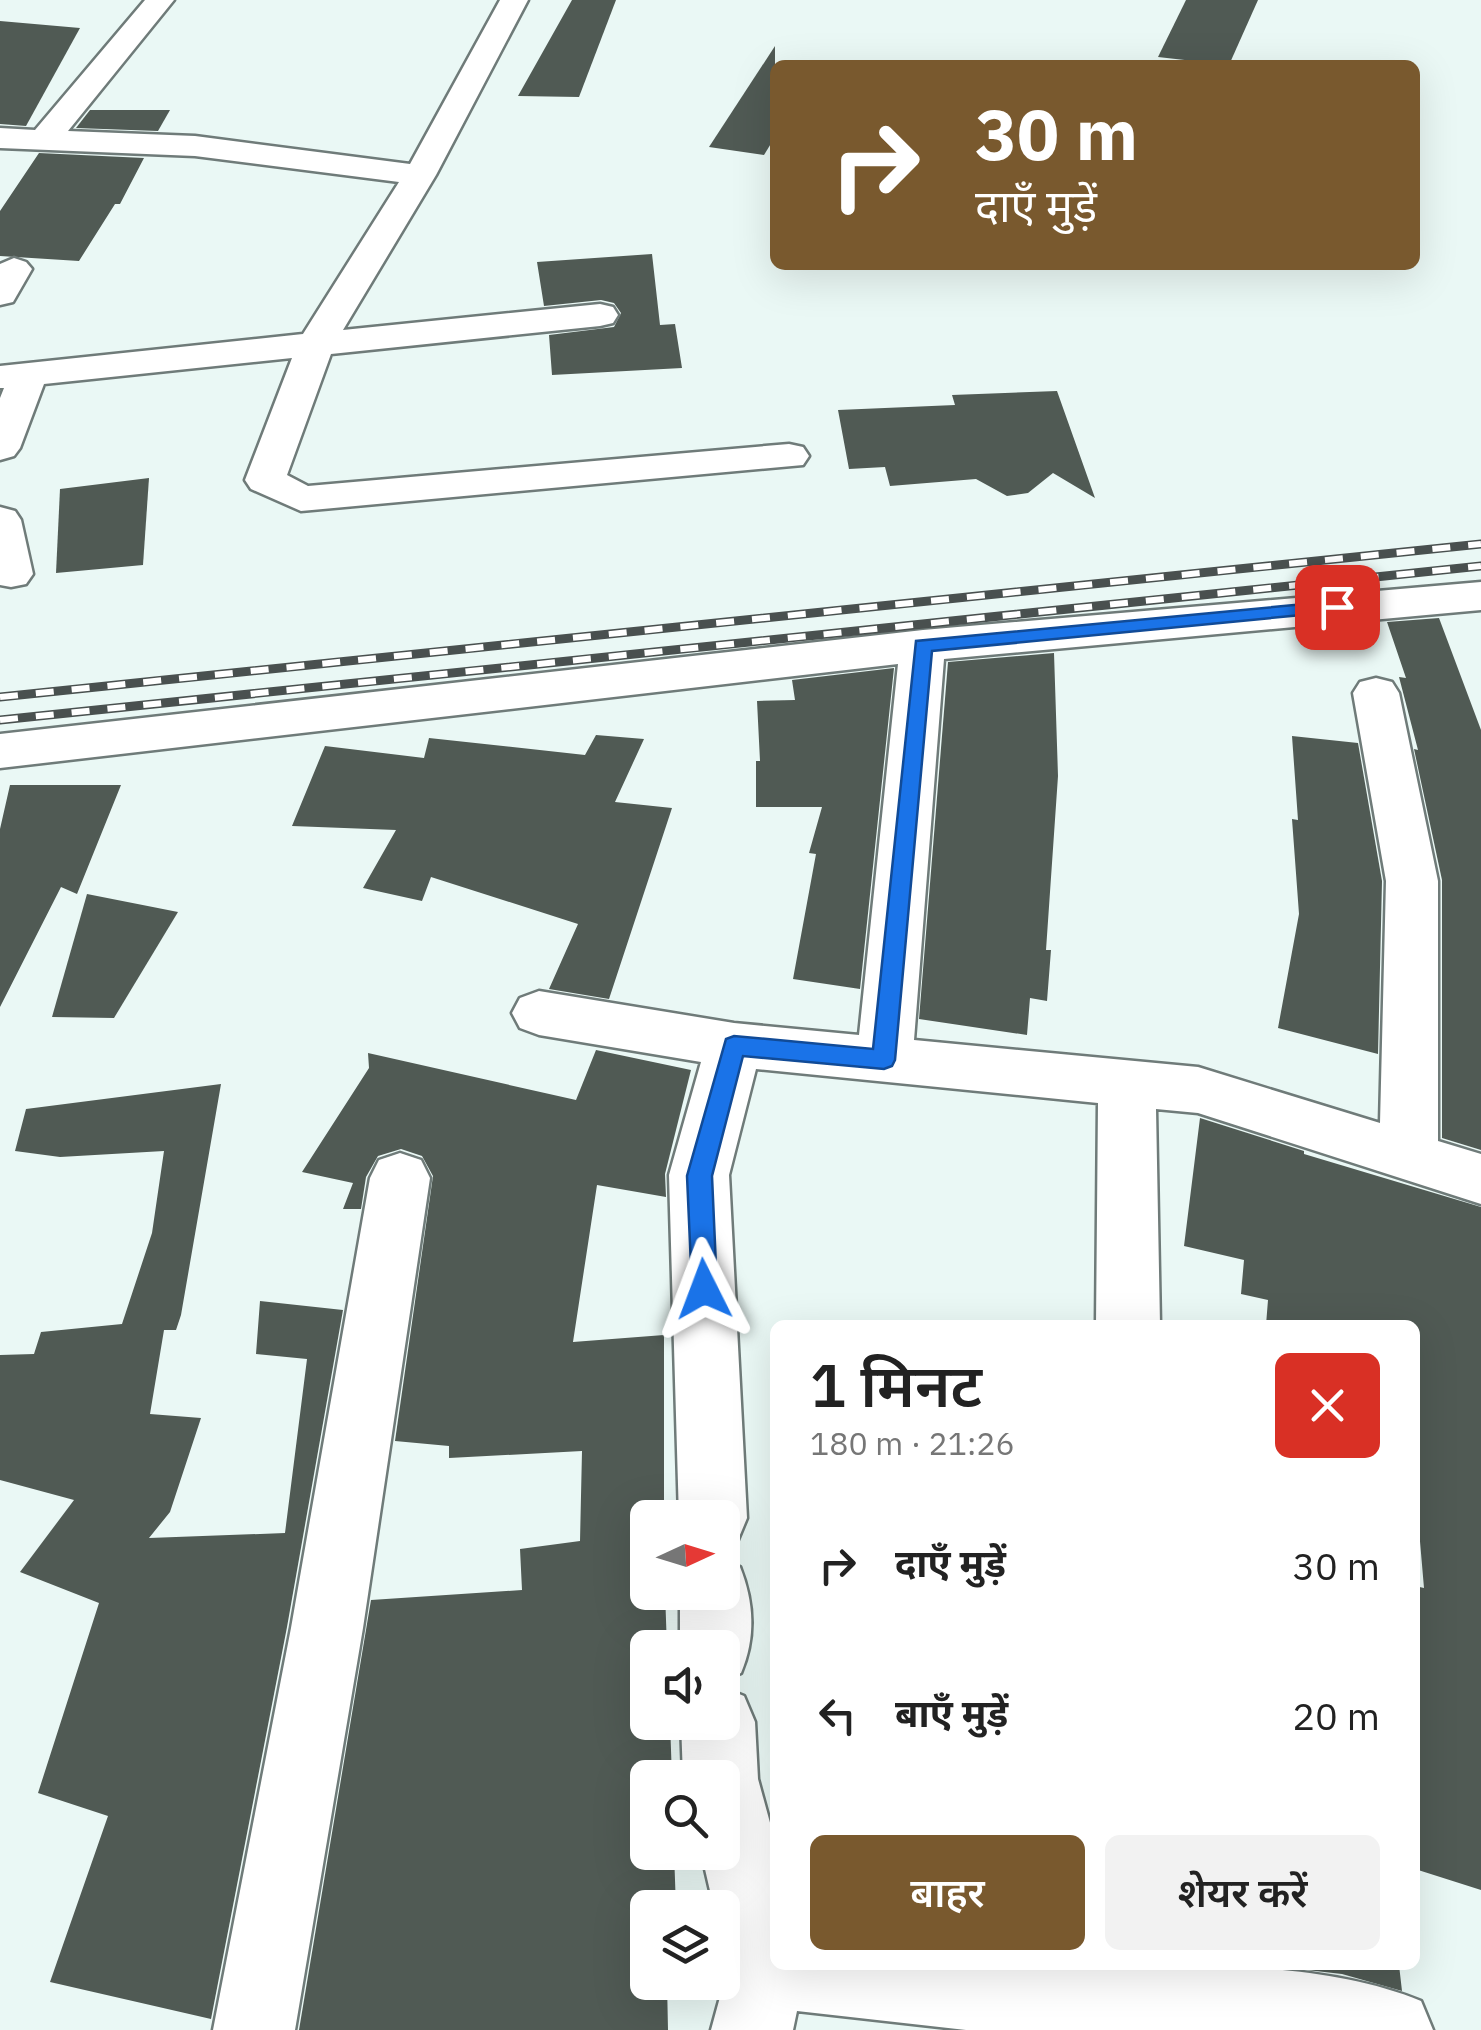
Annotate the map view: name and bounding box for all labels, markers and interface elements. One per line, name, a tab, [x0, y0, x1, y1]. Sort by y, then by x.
text: 30 m	[975, 88, 1138, 179]
icon: right	[810, 100, 940, 230]
text: दाएँ मुड़ें	[975, 176, 1097, 234]
pin	[1295, 565, 1380, 650]
icon: arrive	[1310, 580, 1365, 635]
position arrow	[652, 1237, 756, 1341]
text: 1 मिनट	[810, 1345, 982, 1424]
button: close	[1275, 1353, 1380, 1458]
text: 180 m · 21:26	[810, 1422, 1015, 1464]
north arrow	[630, 1500, 740, 1610]
map controls	[630, 1500, 740, 2000]
icon: right	[810, 1538, 865, 1593]
text: दाएँ मुड़ें	[895, 1538, 1006, 1587]
text: 30 m	[1292, 1541, 1380, 1590]
button: sound	[630, 1630, 740, 1740]
icon: left	[810, 1688, 865, 1743]
text: बाएँ मुड़ें	[895, 1688, 1008, 1737]
text: 20 m	[1292, 1691, 1380, 1740]
button: search	[630, 1760, 740, 1870]
button: बाहर	[810, 1835, 1085, 1950]
button: शेयर करें	[1105, 1835, 1380, 1950]
button: layers	[630, 1890, 740, 2000]

